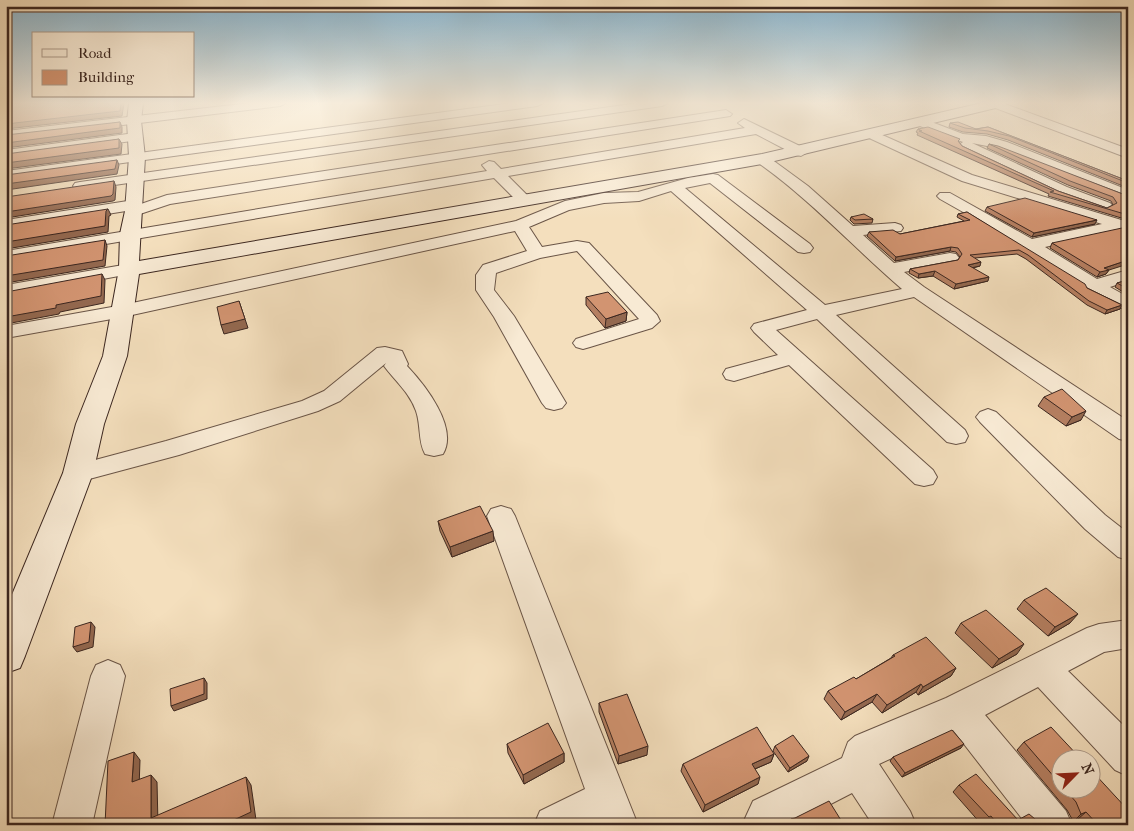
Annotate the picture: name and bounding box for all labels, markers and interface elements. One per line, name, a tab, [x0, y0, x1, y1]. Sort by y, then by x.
legend	[32, 32, 195, 98]
text: Road	[78, 44, 112, 62]
text: Building	[78, 68, 135, 86]
north arrow	[1052, 748, 1102, 798]
text: N	[1077, 761, 1097, 778]

